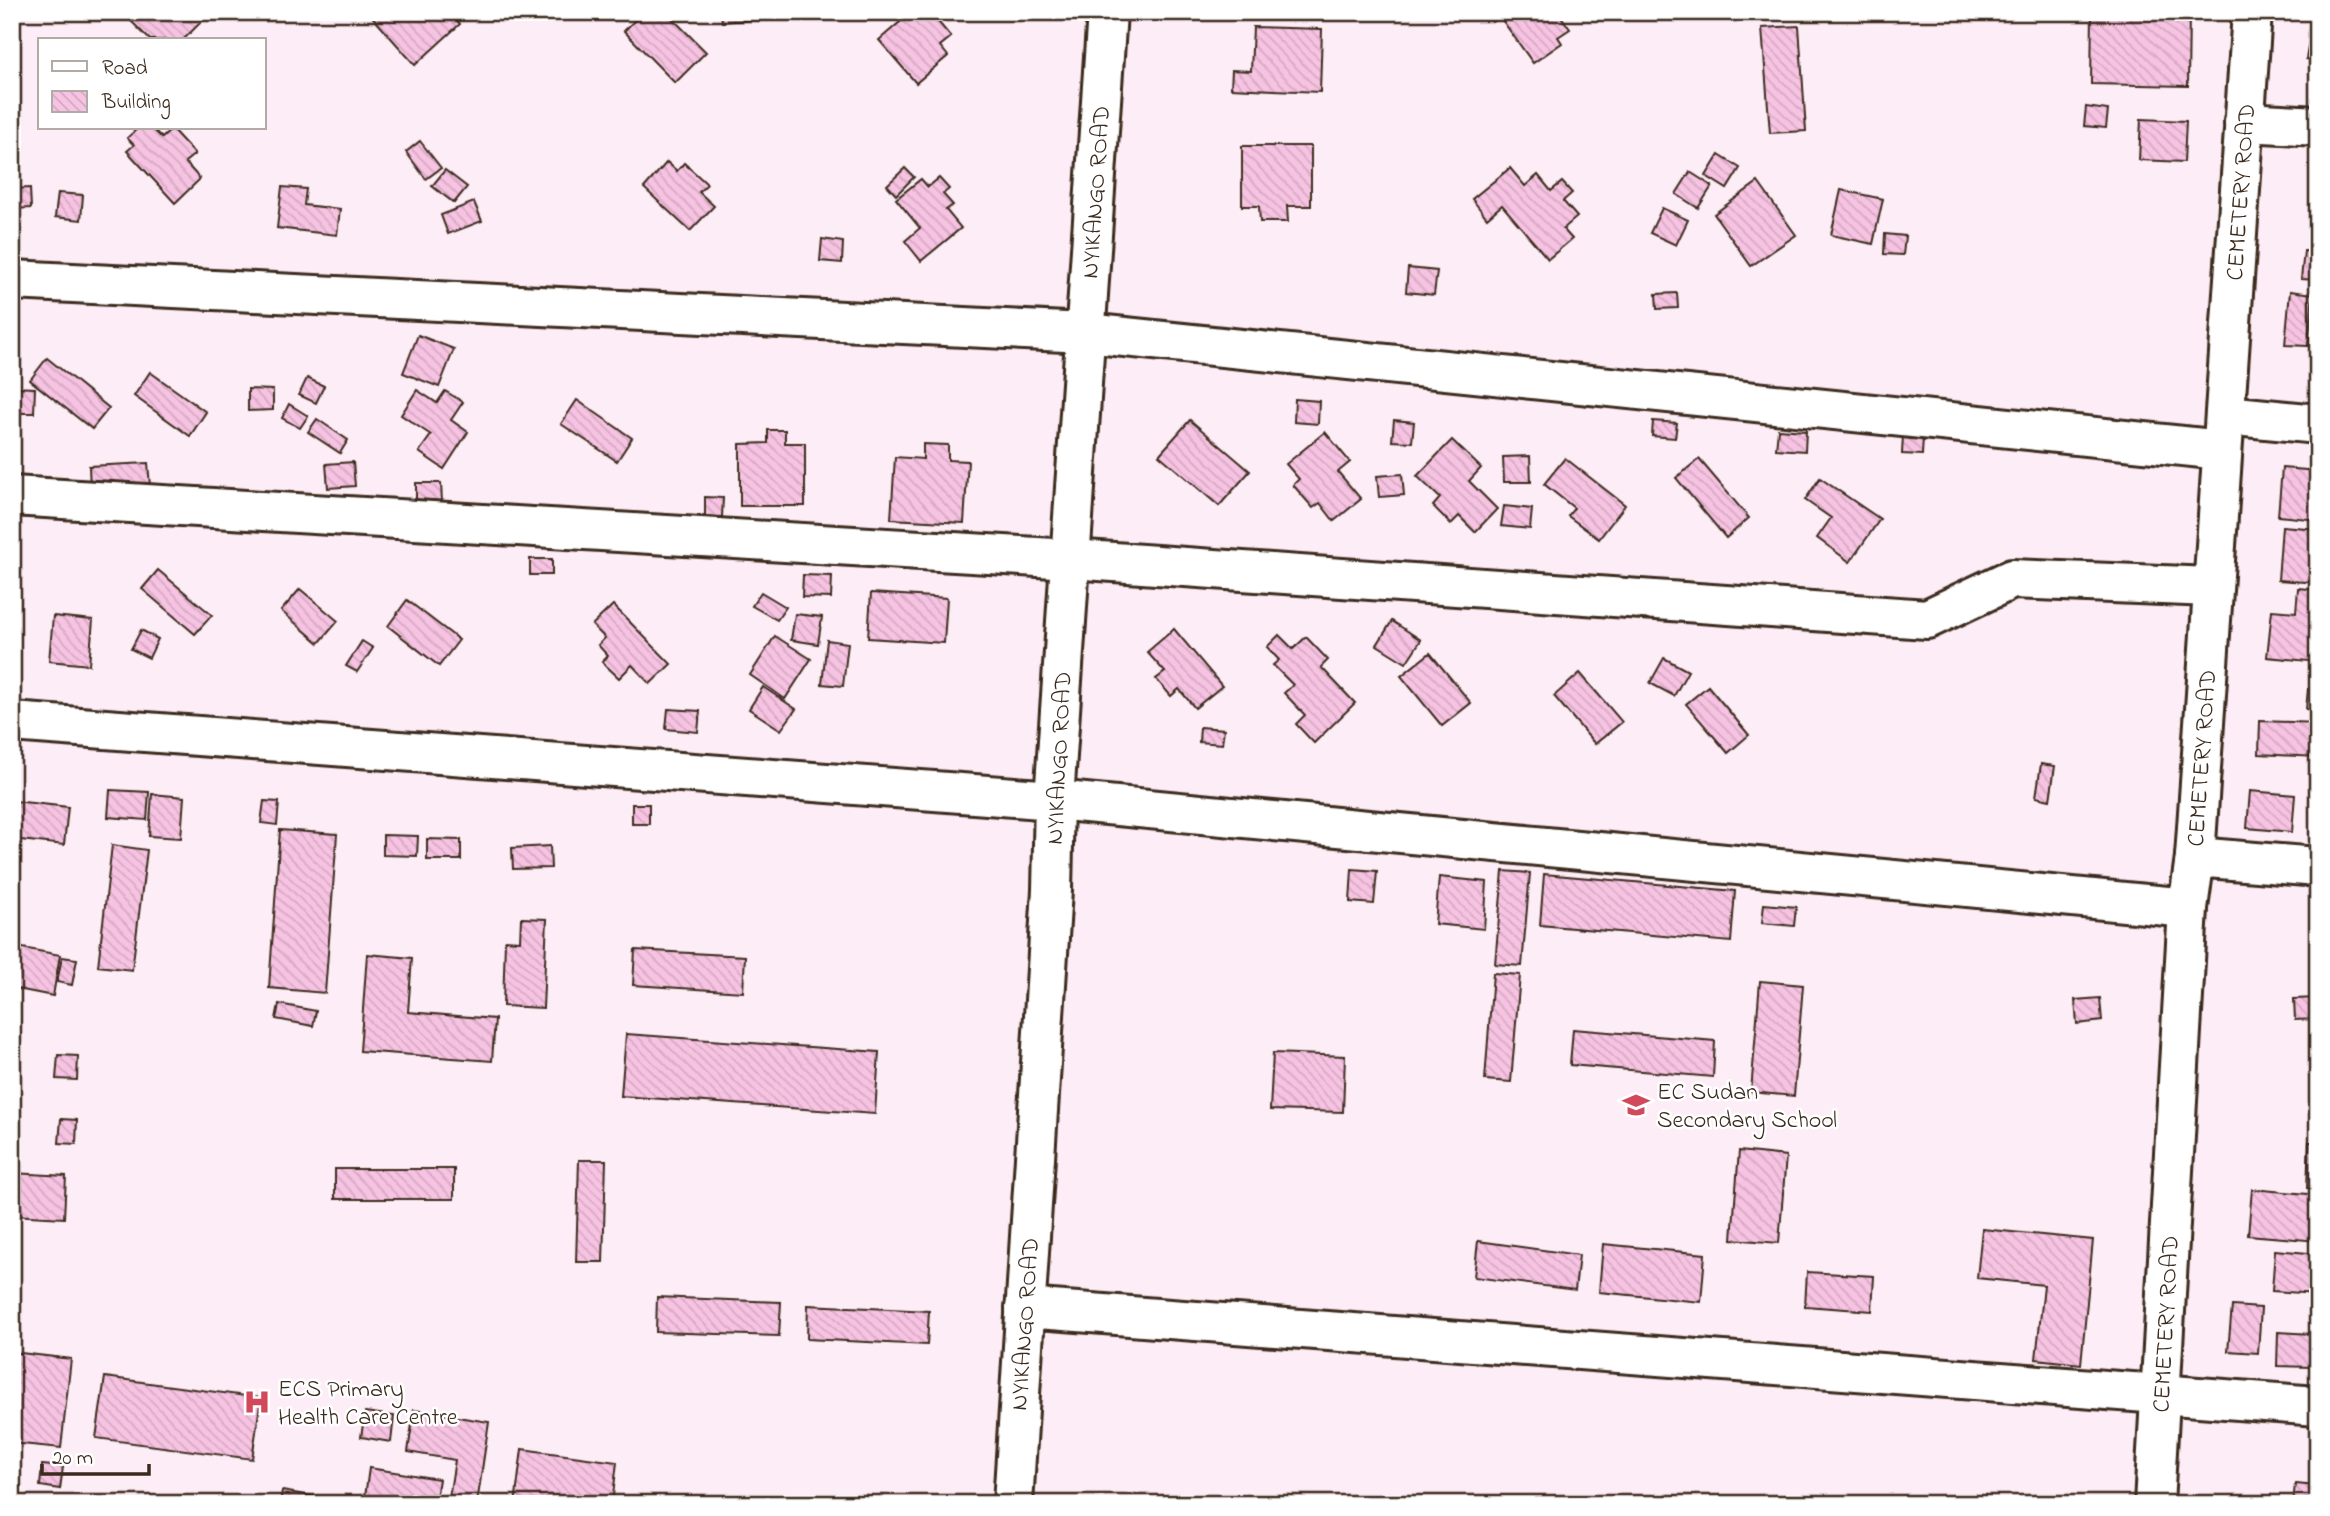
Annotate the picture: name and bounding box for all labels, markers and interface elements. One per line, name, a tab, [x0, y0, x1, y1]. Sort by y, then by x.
legend	[38, 38, 266, 130]
text: Road	[102, 54, 148, 84]
text: Building	[101, 88, 171, 120]
street label: CEMETERY ROAD	[2219, 103, 2266, 282]
street label: NYIKANGO ROAD	[1074, 105, 1121, 280]
street label: CEMETERY ROAD	[2180, 669, 2227, 848]
street label: NYIKANGO ROAD	[1038, 671, 1083, 846]
place label: EC Sudan Secondary School	[1657, 1076, 1837, 1140]
school or university icon: EC Sudan Secondary School	[1621, 1090, 1651, 1120]
street label: CEMETERY ROAD	[2145, 1235, 2190, 1413]
street label: NYIKANGO ROAD	[1003, 1237, 1050, 1412]
place label: ECS Primary Health Care Centre	[278, 1373, 458, 1436]
hospital icon: ECS Primary Health Care Centre	[242, 1387, 272, 1417]
scale bar	[42, 1432, 149, 1476]
text: 20 m	[52, 1444, 93, 1474]

